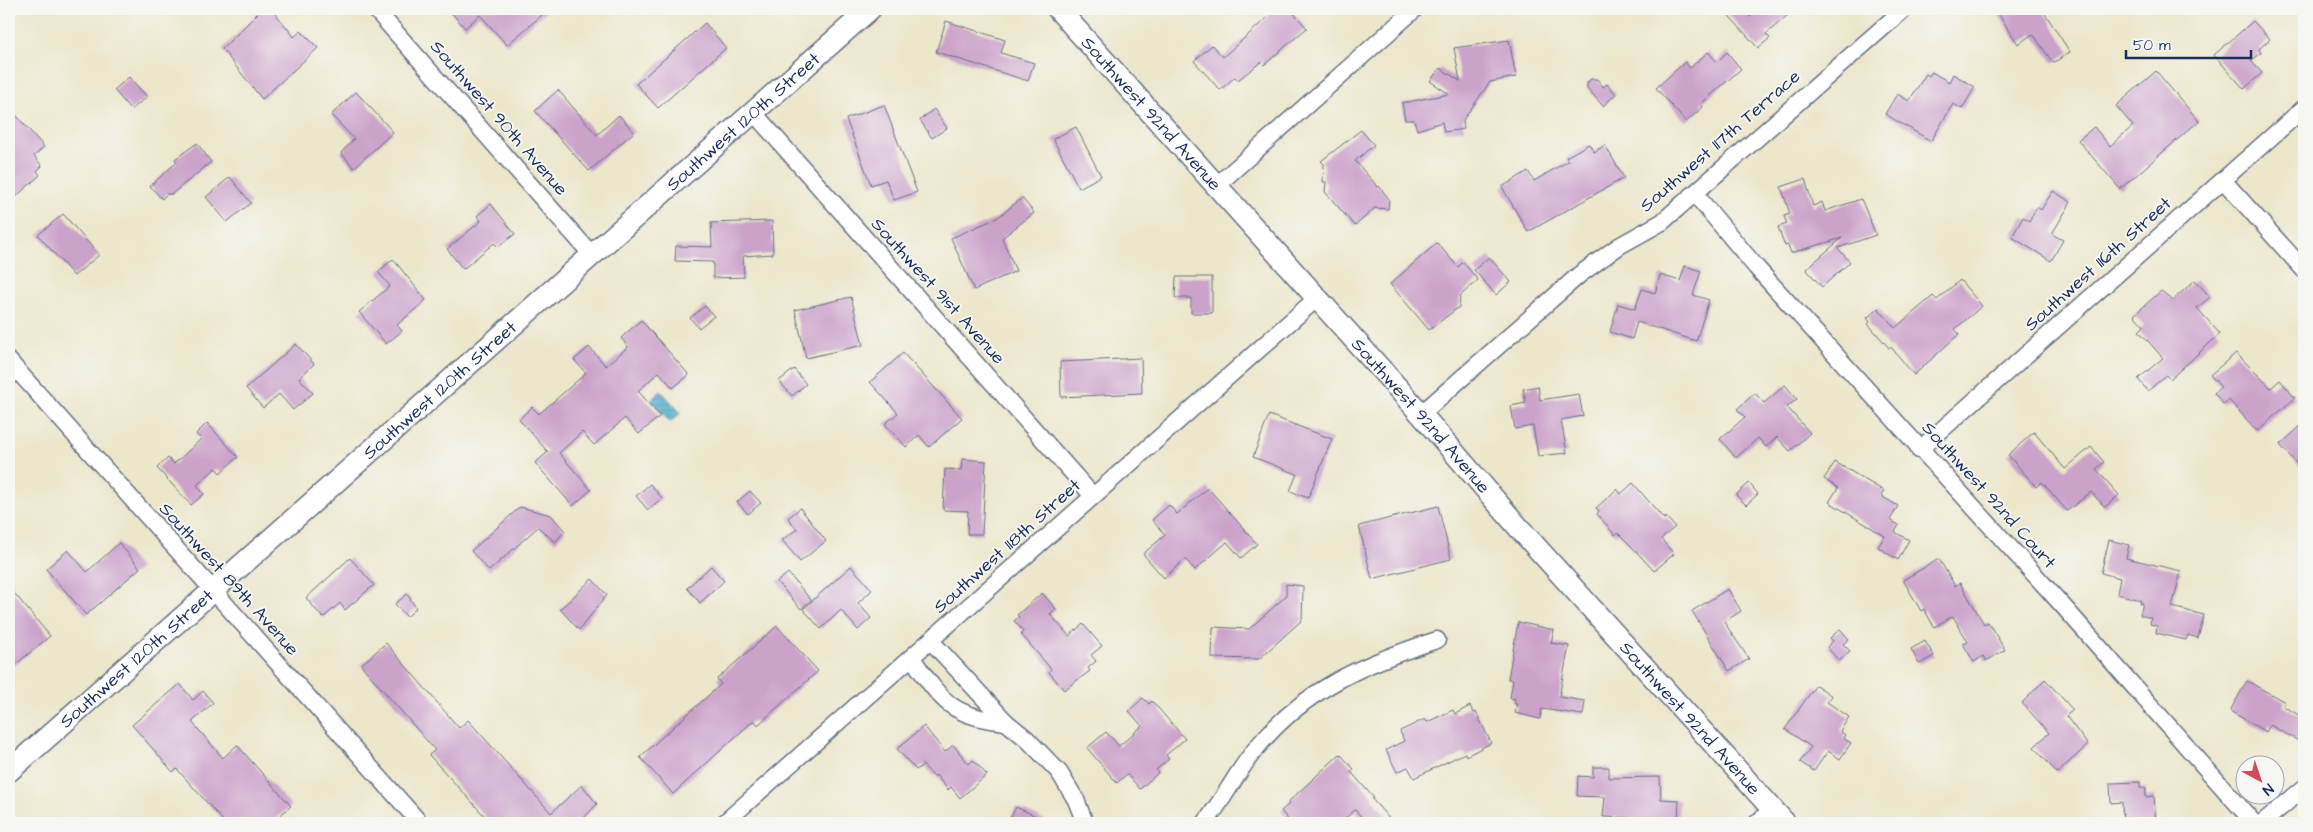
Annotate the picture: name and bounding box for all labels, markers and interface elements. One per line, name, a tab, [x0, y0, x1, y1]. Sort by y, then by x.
scale bar	[2126, 28, 2250, 60]
street label: Southwest 92nd Avenue	[1076, 31, 1227, 196]
street label: Southwest 90th Avenue	[425, 35, 574, 201]
text: 50 m	[2133, 35, 2171, 56]
street label: Southwest 120th Street	[660, 46, 826, 196]
street label: Southwest 117th Terrace	[1634, 64, 1806, 218]
street label: Southwest 116th Street	[2019, 191, 2177, 337]
street label: Southwest 91st Avenue	[865, 212, 1011, 370]
street label: Southwest 120th Street	[357, 315, 523, 465]
street label: Southwest 92nd Avenue	[1346, 332, 1496, 499]
street label: Southwest 92nd Court	[1916, 416, 2062, 575]
street label: Southwest 118th Street	[928, 473, 1087, 619]
street label: Southwest 89th Avenue	[153, 497, 305, 661]
street label: Southwest 120th Street	[54, 583, 219, 733]
street label: Southwest 92nd Avenue	[1614, 636, 1767, 801]
north arrow	[2236, 754, 2286, 804]
text: N	[2258, 779, 2278, 800]

